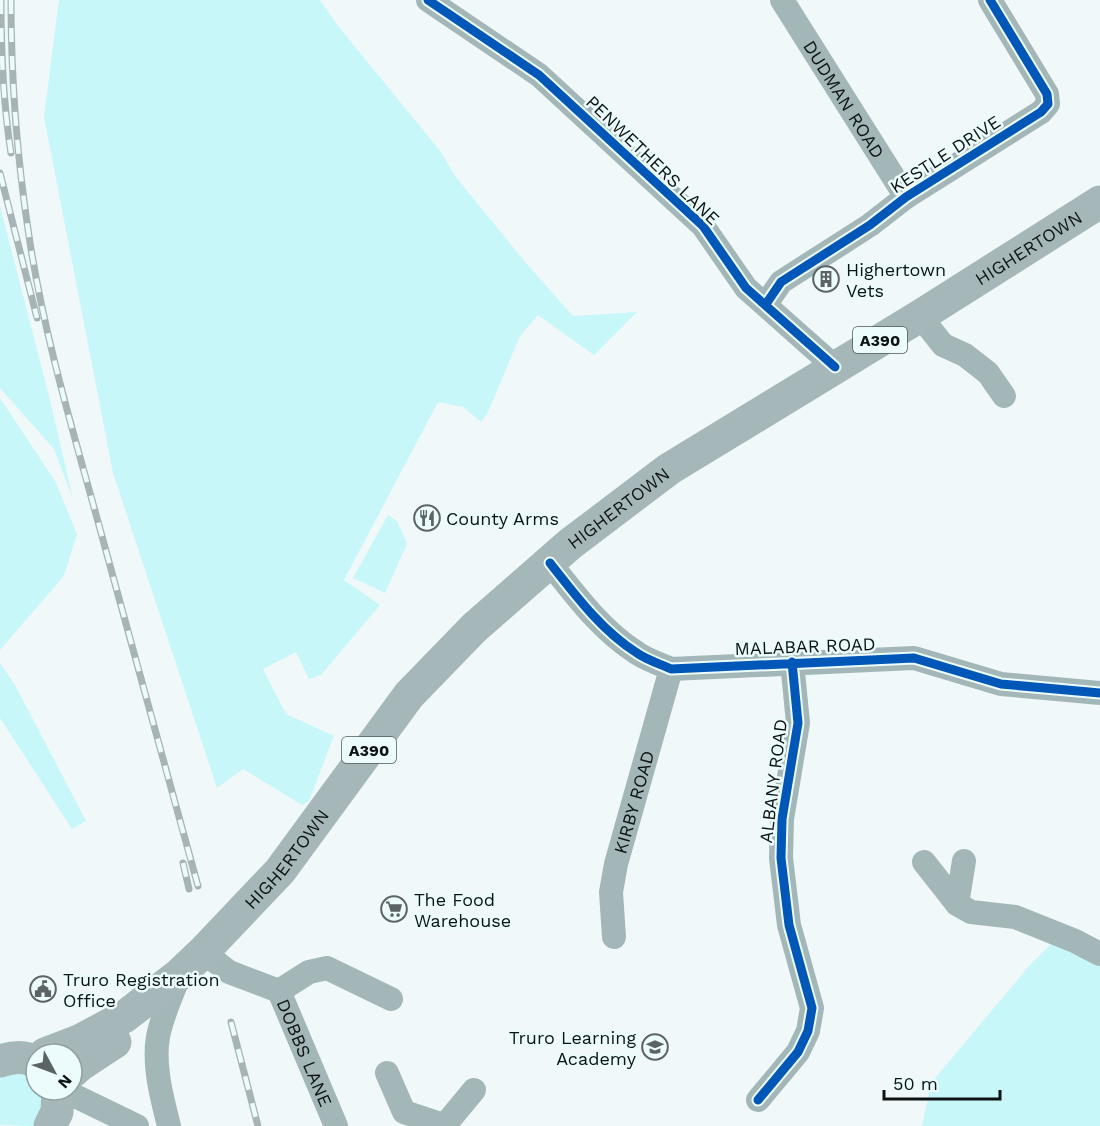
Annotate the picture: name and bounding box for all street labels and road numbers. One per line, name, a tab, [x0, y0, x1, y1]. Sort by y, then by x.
street label: DUDMAN ROAD	[799, 36, 889, 162]
street label: PENWETHERS LANE	[582, 91, 724, 229]
street label: KESTLE DRIVE	[886, 111, 1004, 197]
street label: HIGHERTOWN	[971, 206, 1086, 289]
road number: A390	[853, 327, 907, 353]
street label: HIGHERTOWN	[563, 462, 673, 553]
street label: MALABAR ROAD	[734, 633, 876, 659]
street label: ALBANY ROAD	[755, 718, 791, 844]
road number: A390	[342, 737, 396, 763]
street label: KIRBY ROAD	[609, 748, 658, 856]
street label: HIGHERTOWN	[240, 805, 333, 913]
street label: DOBBS LANE	[273, 995, 337, 1110]

